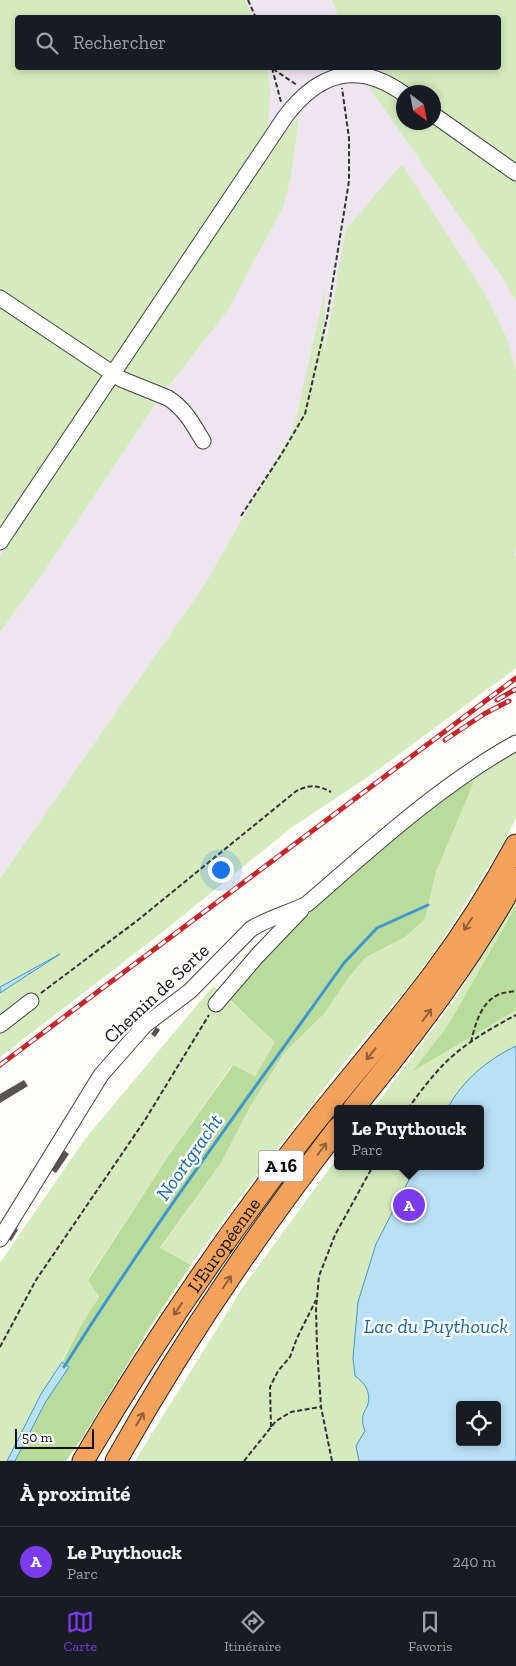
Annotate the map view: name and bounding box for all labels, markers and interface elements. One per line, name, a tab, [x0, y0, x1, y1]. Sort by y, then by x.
search box	[15, 15, 501, 70]
icon: search	[33, 29, 61, 57]
text: Rechercher	[73, 31, 166, 54]
north arrow	[396, 85, 441, 130]
your location	[208, 857, 234, 883]
one-way arrow	[463, 917, 474, 931]
street label: Chemin de Serte	[99, 939, 214, 1048]
one-way arrow	[421, 1009, 432, 1022]
one-way arrow	[365, 1047, 376, 1060]
popup	[334, 1105, 484, 1170]
water label: Noortgracht	[151, 1109, 228, 1205]
text: Le Puythouck	[352, 1117, 466, 1140]
text: Parc	[352, 1140, 383, 1159]
one-way arrow	[317, 1142, 327, 1156]
road number: A 16	[258, 1150, 304, 1182]
pin: A	[393, 1186, 425, 1224]
street label: L'Européenne	[182, 1193, 265, 1297]
one-way arrow	[222, 1275, 232, 1289]
one-way arrow	[173, 1302, 183, 1316]
water label: Lac du Puythouck	[364, 1314, 508, 1338]
map controls	[456, 1401, 501, 1446]
button: locate	[456, 1401, 501, 1446]
one-way arrow	[136, 1412, 146, 1426]
scale bar	[15, 1426, 94, 1449]
text: 50 m	[22, 1429, 53, 1446]
text: À proximité	[20, 1481, 130, 1506]
text: Le Puythouck	[67, 1541, 182, 1564]
text: A	[31, 1552, 42, 1571]
text: 240 m	[452, 1552, 496, 1571]
text: Parc	[67, 1564, 98, 1583]
tab: Carte	[64, 1608, 97, 1655]
tab: Itinéraire	[224, 1608, 281, 1655]
tab: Favoris	[408, 1608, 452, 1655]

